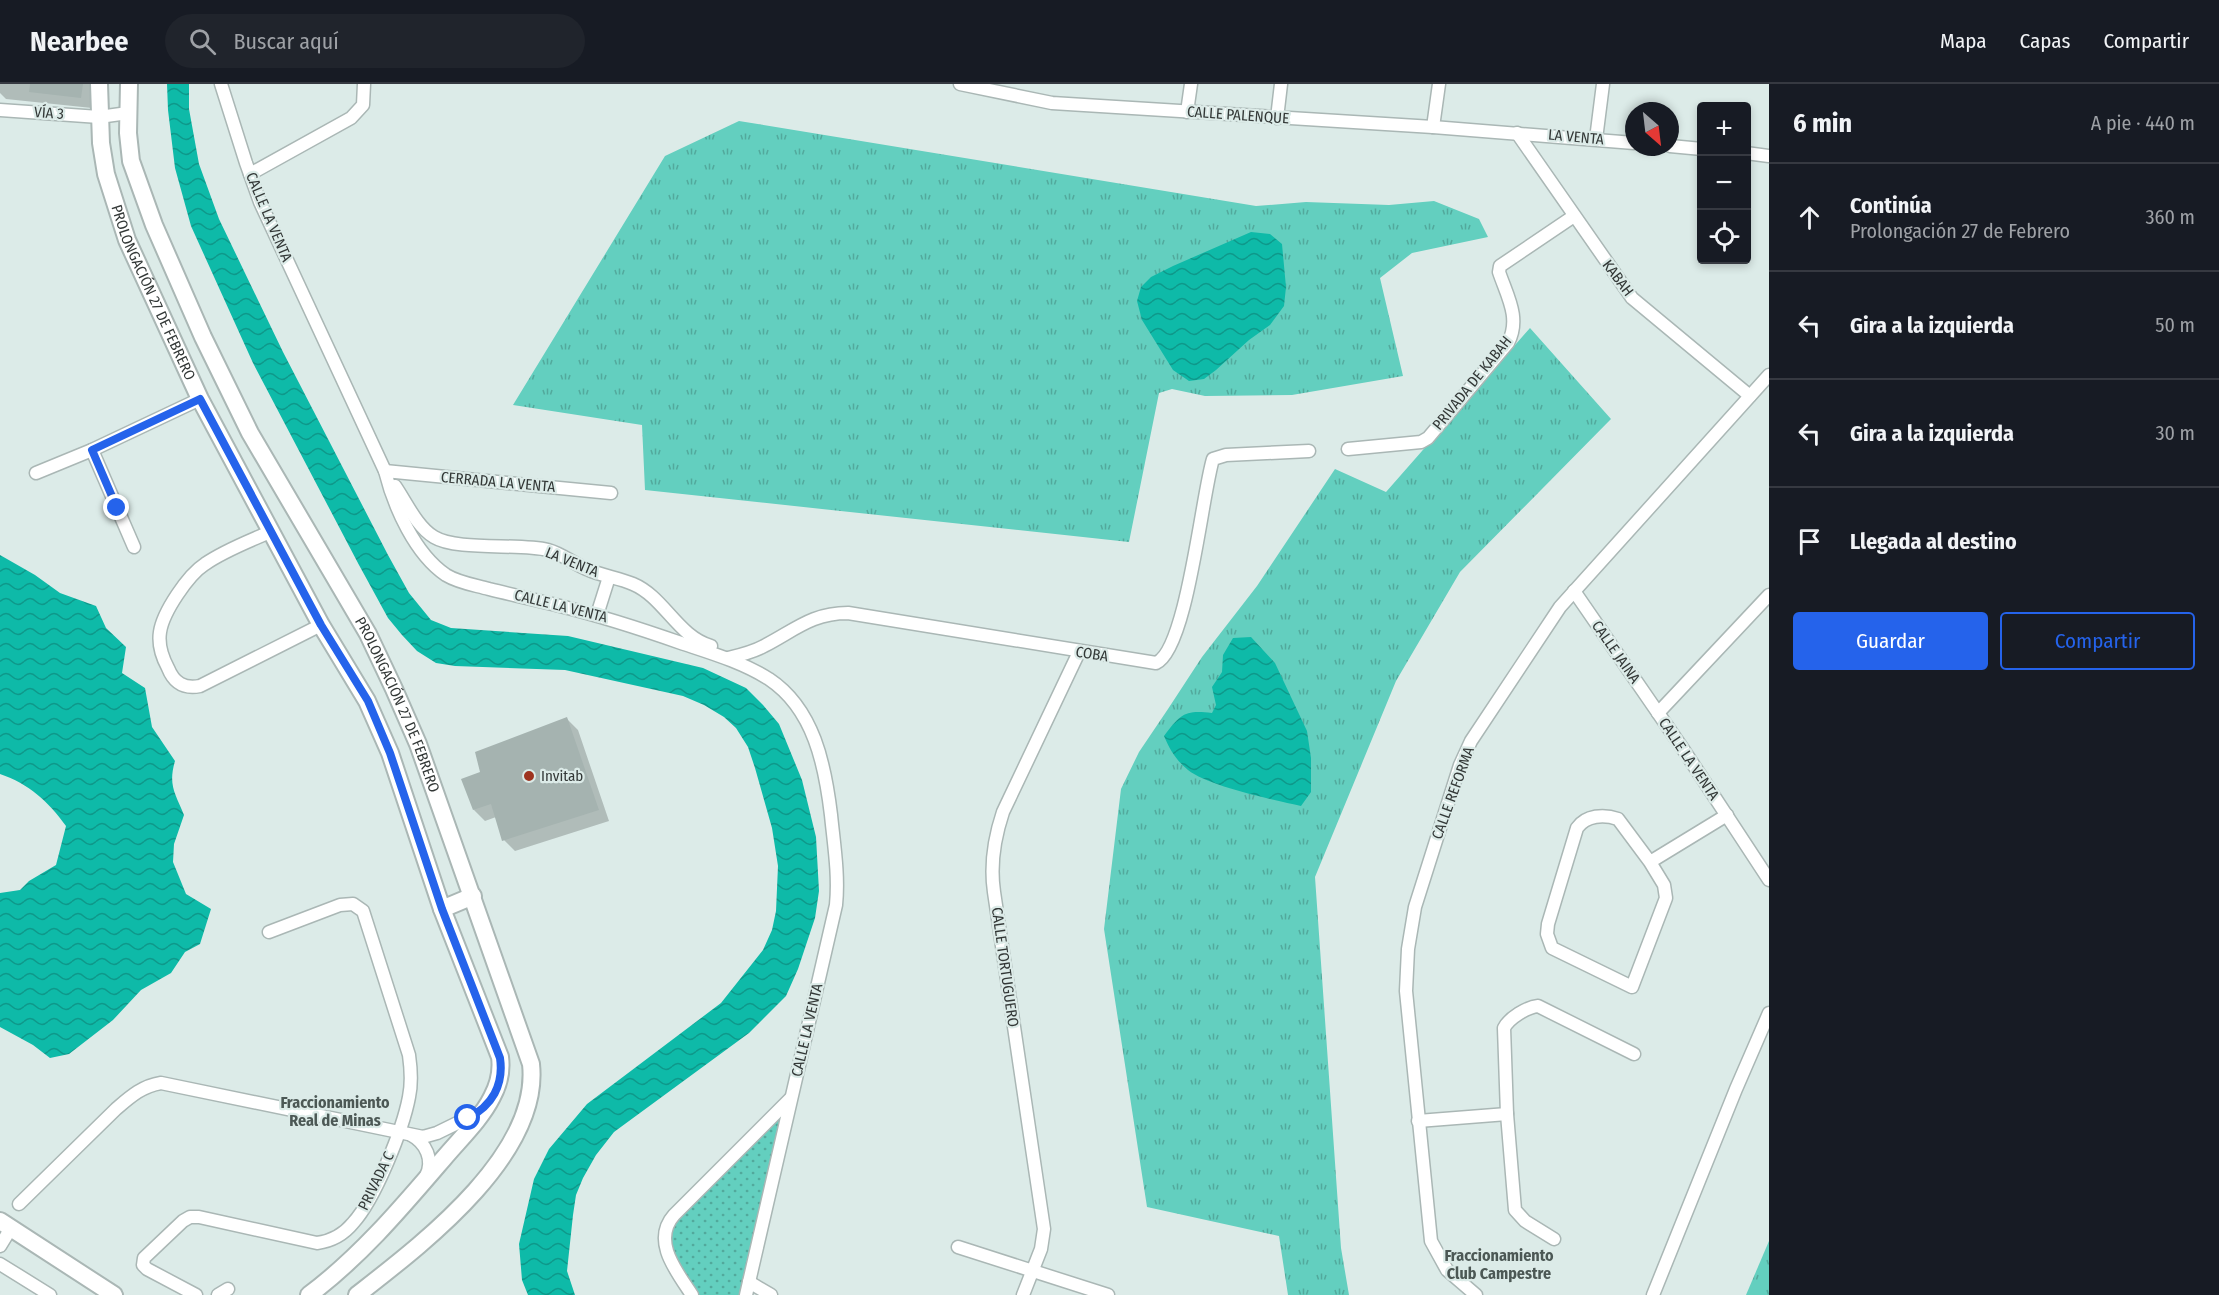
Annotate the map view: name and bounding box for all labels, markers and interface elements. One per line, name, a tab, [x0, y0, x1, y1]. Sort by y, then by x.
search box	[165, 14, 585, 68]
text: Nearbee	[30, 25, 129, 58]
icon: search	[186, 25, 219, 58]
text: Buscar aquí	[234, 28, 339, 55]
text: Mapa	[1940, 28, 1987, 54]
text: Capas	[2020, 28, 2070, 54]
text: Compartir	[2103, 28, 2189, 54]
street label: CALLE PALENQUE	[1186, 102, 1290, 128]
north arrow	[1625, 102, 1679, 156]
map controls	[1697, 102, 1751, 264]
button: +	[1697, 102, 1751, 156]
street label: VÍA 3	[34, 103, 65, 123]
text: 6 min	[1793, 108, 1852, 139]
text: A pie · 440 m	[2091, 111, 2195, 135]
street label: LA VENTA	[1547, 126, 1605, 148]
button: −	[1697, 156, 1751, 210]
street label: CALLE LA VENTA	[242, 170, 296, 264]
text: Continúa	[1850, 192, 1932, 219]
icon: ahead	[1793, 201, 1826, 234]
street label: PROLONGACIÓN 27 DE FEBRERO	[107, 202, 199, 383]
text: 360 m	[2146, 205, 2195, 229]
button: locate	[1697, 210, 1751, 264]
text: Prolongación 27 de Febrero	[1850, 219, 2070, 243]
street label: KABAH	[1598, 256, 1638, 300]
icon: left	[1793, 309, 1826, 342]
text: Gira a la izquierda	[1850, 312, 2014, 339]
text: 50 m	[2155, 313, 2195, 337]
street label: PRIVADA DE KABAH	[1429, 332, 1515, 434]
icon: left	[1793, 417, 1826, 450]
text: Gira a la izquierda	[1850, 420, 2014, 447]
text: 30 m	[2155, 421, 2195, 445]
street label: CERRADA LA VENTA	[440, 468, 556, 496]
route end	[103, 494, 129, 520]
icon: arrive	[1793, 525, 1826, 558]
text: Llegada al destino	[1850, 528, 2017, 555]
street label: LA VENTA	[543, 543, 601, 581]
street label: CALLE LA VENTA	[513, 586, 610, 626]
button: Guardar	[1793, 612, 1988, 670]
button: Compartir	[2000, 612, 2195, 670]
street label: PROLONGACIÓN 27 DE FEBRERO	[351, 614, 443, 795]
street label: CALLE JAINA	[1588, 617, 1644, 687]
street label: COBA	[1074, 643, 1110, 665]
street label: CALLE LA VENTA	[1655, 714, 1723, 804]
street label: CALLE REFORMA	[1428, 744, 1478, 842]
place label: Invitab	[541, 767, 583, 785]
marker: Invitab	[522, 769, 536, 783]
street label: CALLE TORTUGUERO	[988, 906, 1022, 1028]
street label: CALLE LA VENTA	[788, 981, 827, 1078]
district label: Fraccionamiento Real de Minas	[280, 1093, 390, 1130]
route start	[454, 1104, 480, 1130]
street label: PRIVADA C	[354, 1148, 398, 1213]
district label: Fraccionamiento Club Campestre	[1444, 1246, 1554, 1283]

